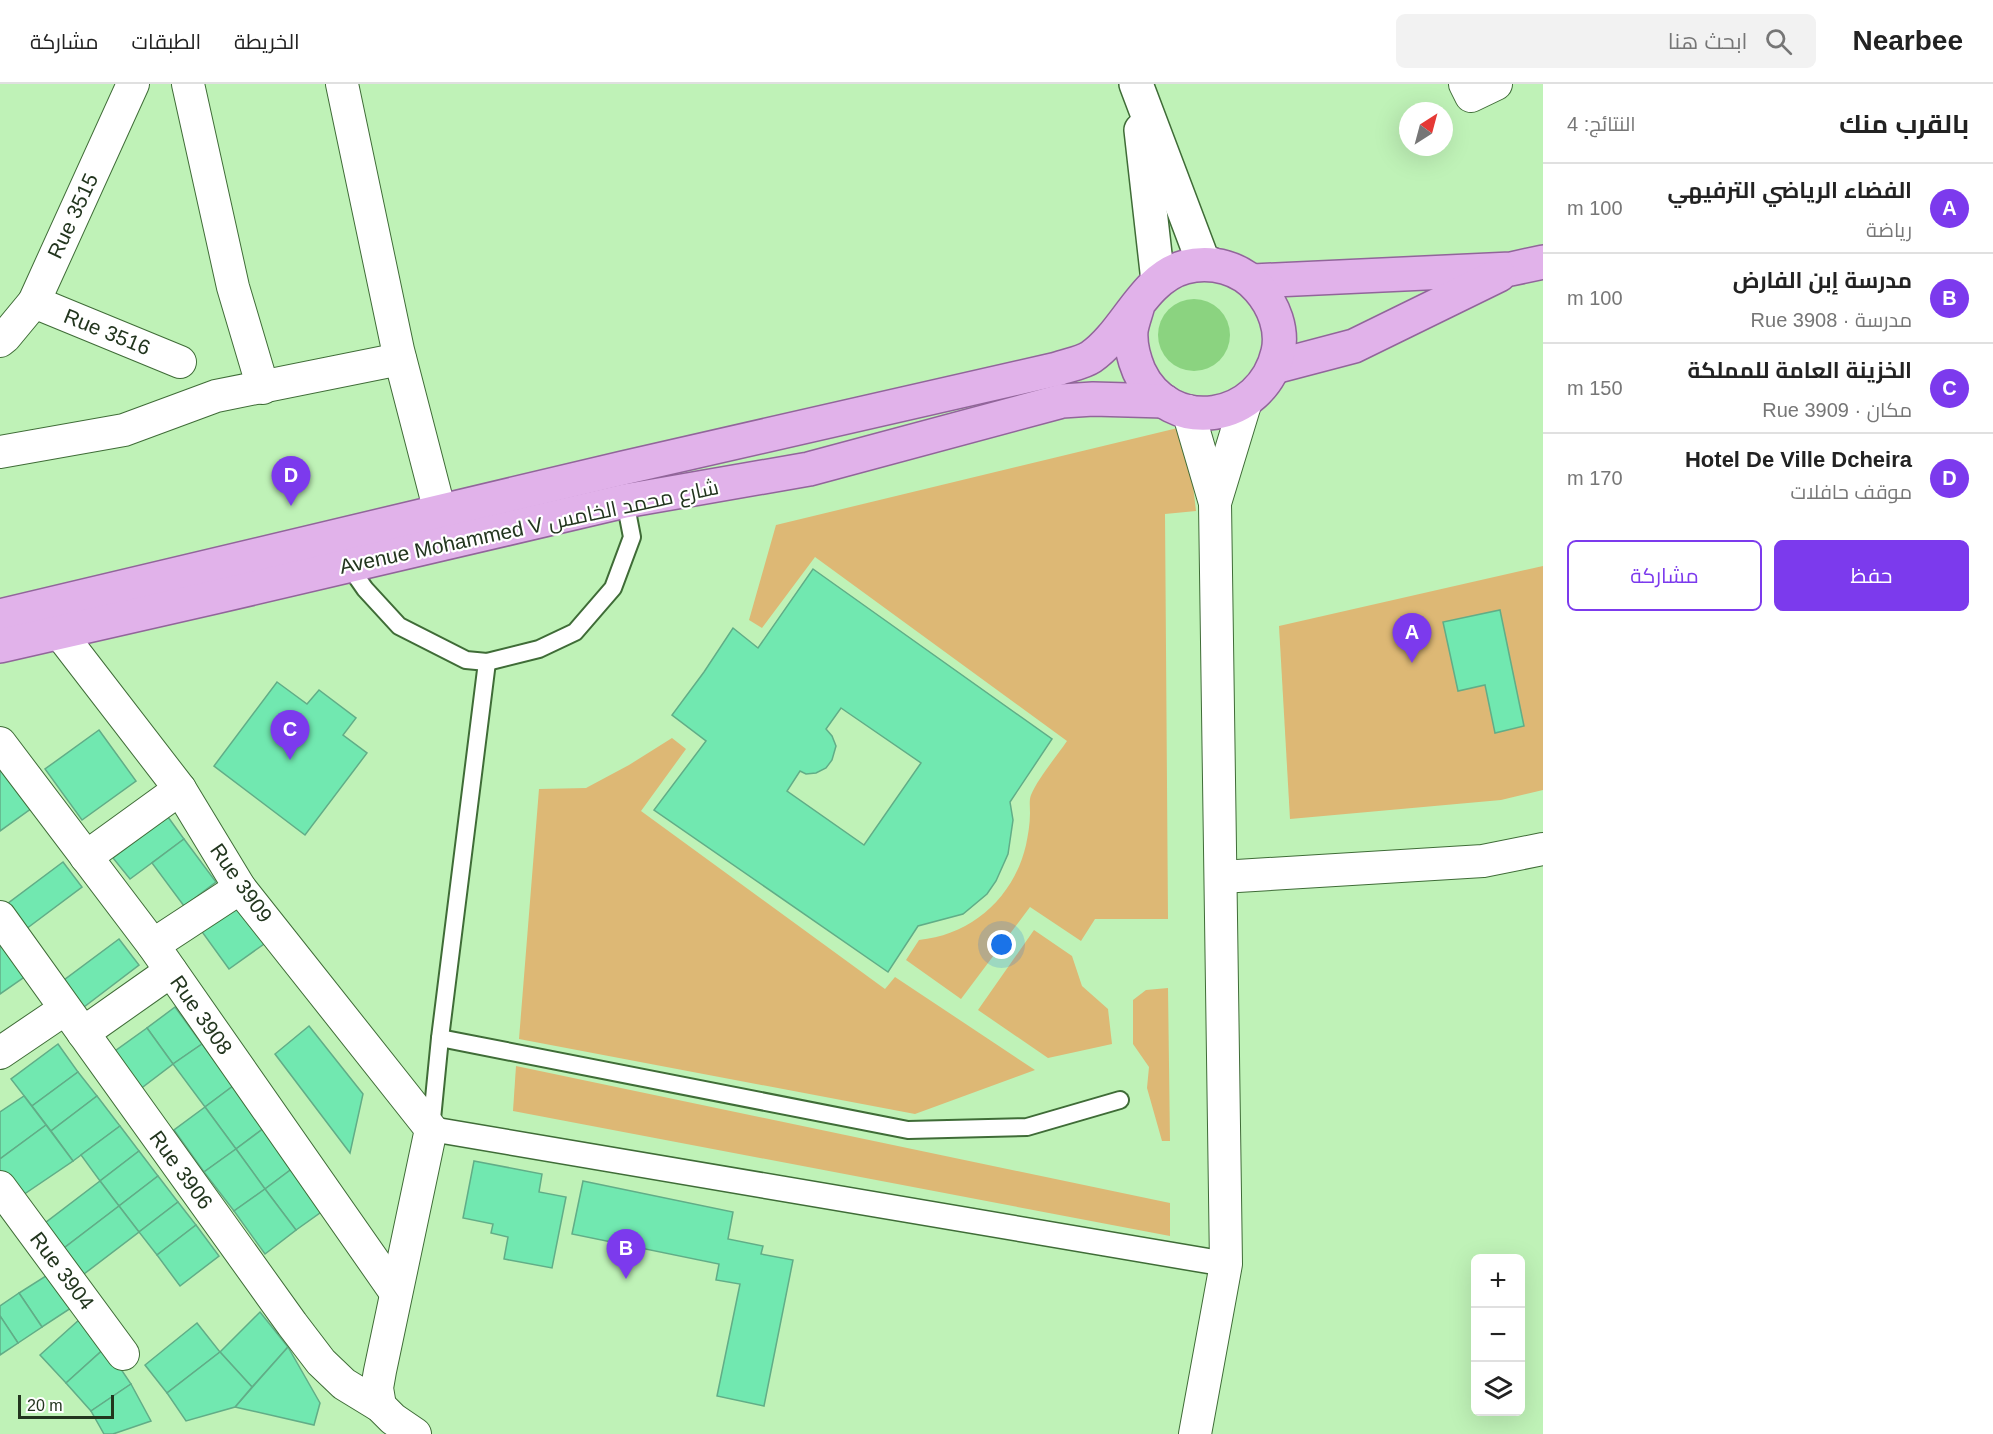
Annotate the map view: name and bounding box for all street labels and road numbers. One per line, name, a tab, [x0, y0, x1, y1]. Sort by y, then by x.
street label: Rue 3515	[43, 170, 102, 262]
street label: Rue 3516	[61, 304, 154, 359]
street label: Avenue Mohammed V شارع محمد الخامس	[337, 475, 721, 581]
street label: Rue 3909	[206, 839, 277, 927]
street label: Rue 3908	[166, 971, 237, 1059]
street label: Rue 3906	[145, 1126, 217, 1213]
street label: Rue 3904	[26, 1227, 99, 1314]

